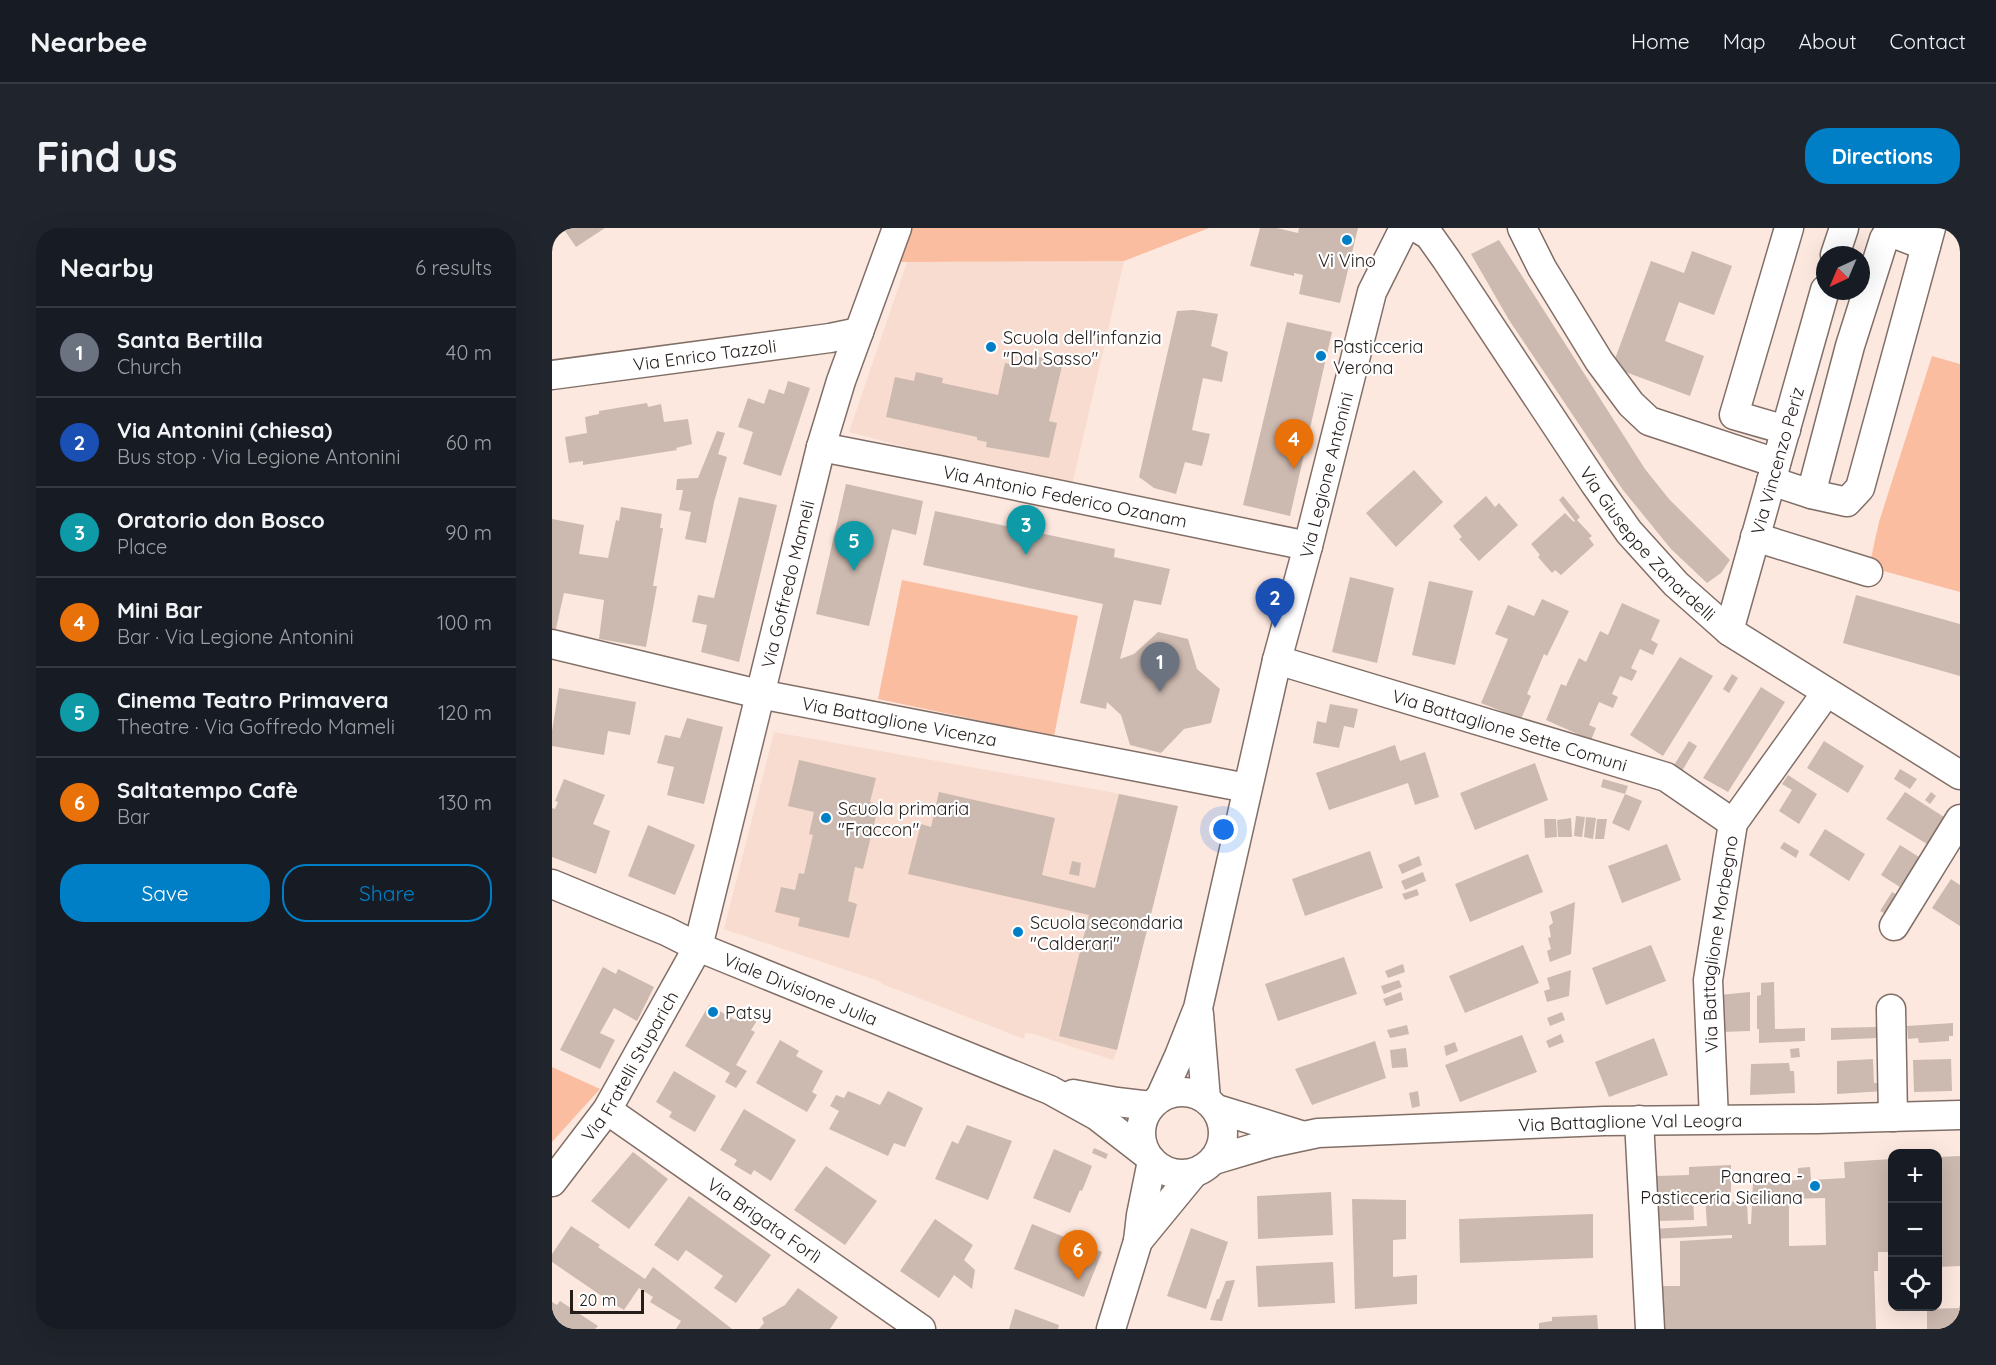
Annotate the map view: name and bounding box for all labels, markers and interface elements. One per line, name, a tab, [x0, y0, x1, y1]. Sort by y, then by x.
text: Nearbee	[30, 24, 148, 59]
text: Home	[1631, 28, 1690, 54]
text: Map	[1723, 28, 1766, 54]
text: About	[1799, 28, 1857, 54]
text: Contact	[1890, 28, 1966, 54]
button: Directions	[1805, 128, 1960, 184]
text: Find us	[36, 130, 178, 183]
marker: Vi Vino	[1340, 233, 1354, 247]
north arrow	[1816, 246, 1870, 300]
place label: Vi Vino	[1318, 249, 1376, 272]
text: Nearby	[60, 251, 154, 284]
text: 6 results	[415, 255, 492, 280]
text: Santa Bertilla	[117, 326, 263, 354]
place label: Scuola dell'infanzia "Dal Sasso"	[1003, 326, 1162, 370]
street label: Via Enrico Tazzoli	[632, 334, 778, 376]
place label: Pasticceria Verona	[1333, 335, 1423, 379]
text: 1	[76, 340, 83, 365]
text: 40 m	[446, 340, 492, 365]
marker: Scuola dell'infanzia "Dal Sasso"	[984, 340, 998, 354]
marker: Pasticceria Verona	[1314, 349, 1328, 363]
text: Church	[117, 354, 182, 379]
street label: Via Vincenzo Periz	[1745, 384, 1809, 537]
street label: Via Legione Antonini	[1294, 390, 1358, 560]
text: Via Antonini (chiesa)	[117, 416, 332, 444]
pin: 4	[1274, 420, 1314, 469]
text: 2	[74, 430, 85, 455]
text: 60 m	[446, 430, 492, 455]
text: Bus stop · Via Legione Antonini	[117, 444, 400, 469]
street label: Via Antonio Federico Ozanam	[941, 460, 1189, 532]
street label: Via Giuseppe Zanardelli	[1575, 462, 1721, 626]
street label: Via Goffredo Mameli	[756, 498, 819, 670]
text: Oratorio don Bosco	[117, 506, 325, 534]
pin: 3	[1006, 506, 1046, 555]
text: 3	[74, 520, 85, 545]
text: 90 m	[445, 520, 492, 545]
pin: 5	[834, 522, 874, 571]
text: Place	[117, 534, 167, 559]
pin: 2	[1256, 578, 1294, 628]
text: Mini Bar	[117, 596, 202, 624]
text: 4	[74, 610, 85, 635]
text: 100 m	[437, 610, 492, 635]
text: Bar · Via Legione Antonini	[117, 624, 354, 649]
pin: 1	[1140, 642, 1180, 692]
street label: Via Battaglione Sette Comuni	[1389, 684, 1630, 776]
text: Cinema Teatro Primavera	[117, 686, 388, 714]
street label: Via Battaglione Vicenza	[800, 691, 999, 751]
text: 5	[74, 700, 85, 725]
text: 120 m	[438, 700, 492, 725]
text: Theatre · Via Goffredo Mameli	[117, 714, 395, 739]
text: Saltatempo Cafè	[117, 776, 298, 804]
text: 6	[74, 790, 85, 815]
text: 130 m	[439, 790, 492, 815]
place label: Scuola primaria "Fraccon"	[838, 797, 969, 841]
text: Bar	[117, 804, 150, 829]
marker: Scuola primaria "Fraccon"	[819, 811, 833, 825]
your location	[1209, 815, 1238, 844]
street label: Via Battaglione Morbegno	[1696, 833, 1742, 1053]
button: Save	[60, 864, 270, 922]
button: Share	[282, 864, 492, 922]
place label: Scuola secondaria "Calderari"	[1030, 911, 1183, 955]
marker: Scuola secondaria "Calderari"	[1011, 925, 1025, 939]
street label: Viale Divisione Julia	[720, 947, 881, 1030]
street label: Via Fratelli Stuparich	[576, 986, 683, 1146]
place label: Patsy	[725, 1001, 772, 1024]
marker: Patsy	[706, 1005, 720, 1019]
street label: Via Battaglione Val Leogra	[1518, 1108, 1742, 1136]
map controls	[1888, 1149, 1942, 1311]
button: +	[1888, 1149, 1942, 1203]
place label: Panarea - Pasticceria Siciliana	[1640, 1165, 1803, 1209]
street label: Via Brigata Forlì	[703, 1172, 826, 1268]
marker: Panarea - Pasticceria Siciliana	[1808, 1179, 1822, 1193]
button: −	[1888, 1203, 1942, 1257]
pin: 6	[1058, 1230, 1098, 1280]
button: locate	[1888, 1257, 1942, 1311]
scale bar	[570, 1287, 644, 1314]
text: 20 m	[579, 1290, 616, 1310]

